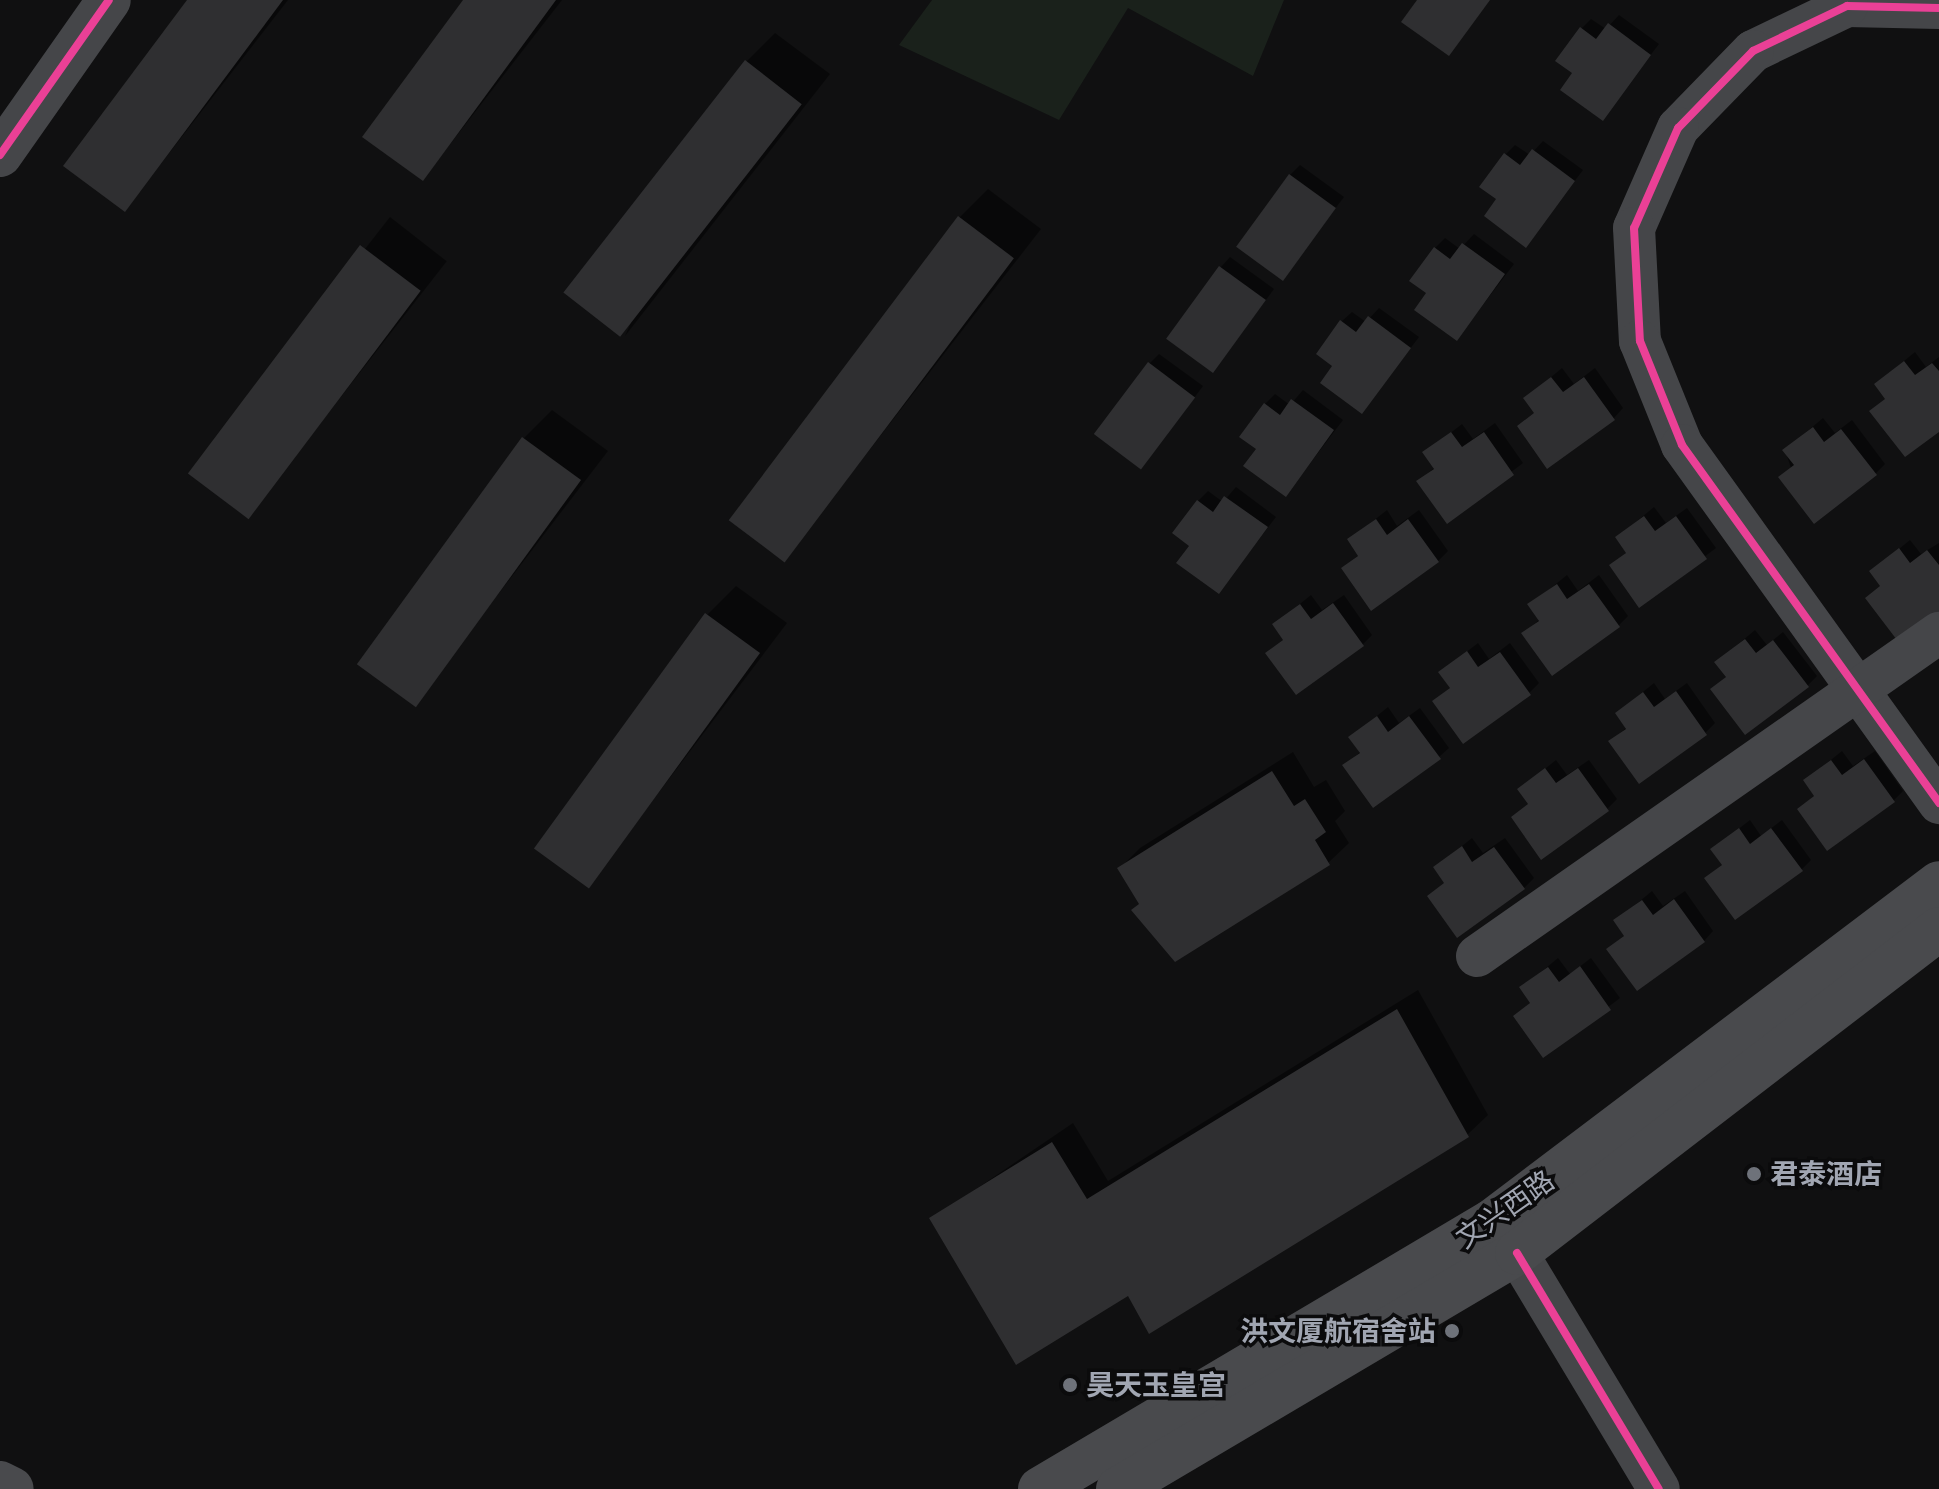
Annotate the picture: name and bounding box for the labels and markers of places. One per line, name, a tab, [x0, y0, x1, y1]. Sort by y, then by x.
place label: 君泰酒店	[1770, 1157, 1882, 1191]
marker: 君泰酒店	[1745, 1165, 1763, 1183]
place label: 洪文厦航宿舍站	[1240, 1314, 1436, 1348]
marker: 洪文厦航宿舍站	[1443, 1322, 1461, 1340]
place label: 昊天玉皇宫	[1086, 1368, 1226, 1402]
marker: 昊天玉皇宫	[1061, 1376, 1079, 1394]

